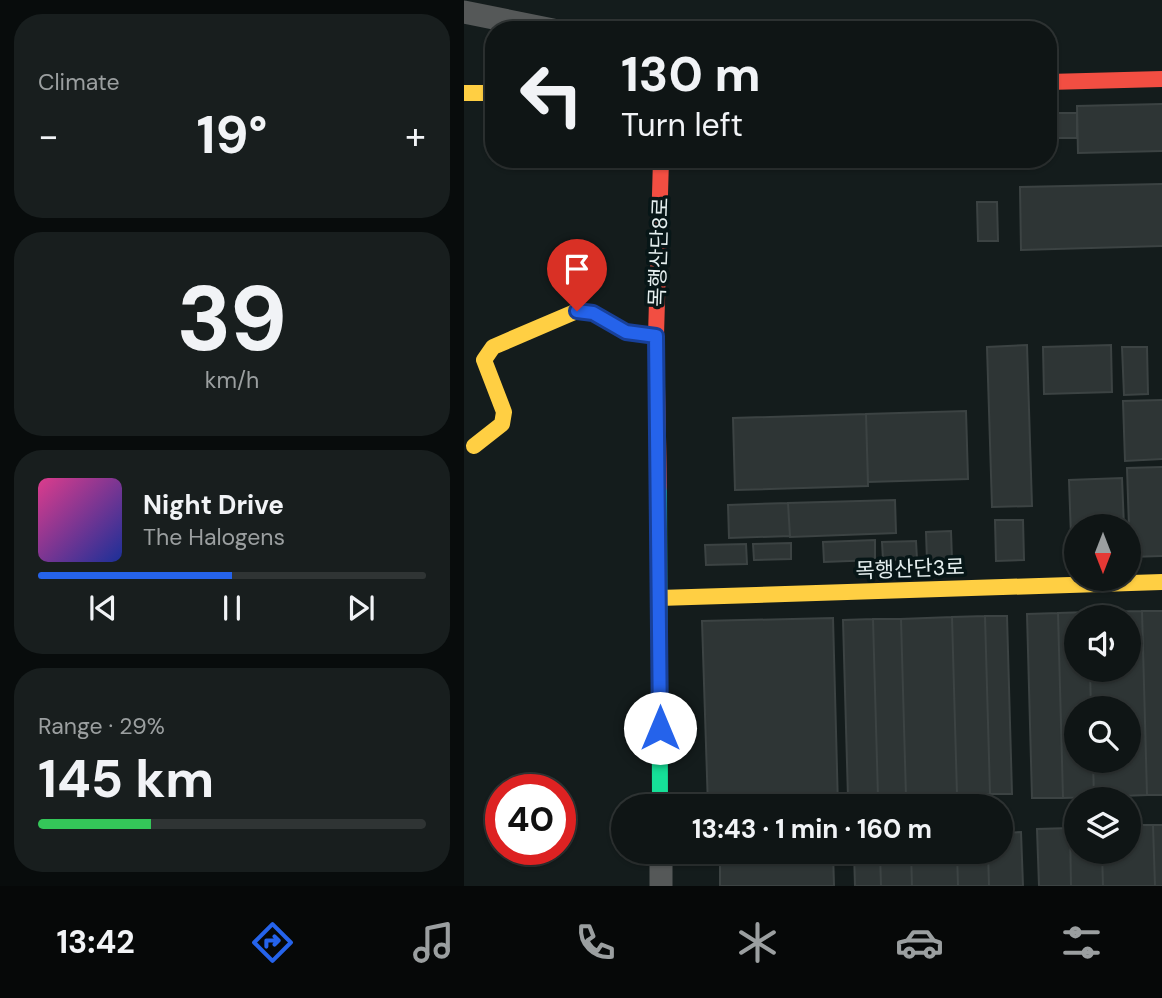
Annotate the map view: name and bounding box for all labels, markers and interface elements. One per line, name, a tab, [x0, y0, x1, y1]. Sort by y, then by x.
text: 130 m	[621, 42, 761, 106]
icon: left	[506, 49, 597, 140]
text: Climate	[38, 67, 120, 97]
text: 19°	[197, 101, 267, 169]
text: Turn left	[621, 104, 743, 146]
text: −	[38, 111, 59, 161]
text: +	[405, 111, 426, 161]
street label: 목행산단8로	[643, 197, 675, 307]
pin	[547, 239, 607, 311]
icon: arrive	[558, 250, 596, 288]
text: 39	[177, 260, 287, 378]
text: km/h	[205, 365, 259, 395]
text: Night Drive	[143, 488, 284, 522]
north arrow	[1064, 514, 1141, 592]
map controls	[1064, 514, 1141, 864]
text: The Halogens	[143, 522, 285, 552]
street label: 목행산단3로	[855, 553, 965, 585]
icon: previous	[84, 589, 122, 627]
icon: pause	[213, 589, 251, 627]
icon: next	[342, 589, 380, 627]
button: sound	[1064, 605, 1141, 682]
position arrow	[623, 691, 697, 765]
button: search	[1064, 696, 1141, 773]
text: Range · 29%	[38, 711, 165, 741]
text: 145 km	[38, 745, 214, 813]
speed limit sign: 40	[485, 774, 576, 865]
button: layers	[1064, 787, 1141, 864]
text: 13:43 · 1 min · 160 m	[692, 812, 932, 846]
icon: directions	[248, 918, 297, 967]
icon: music	[409, 918, 458, 967]
icon: phone	[571, 918, 620, 967]
icon: climate	[733, 918, 782, 967]
icon: car	[895, 918, 944, 967]
icon: filters	[1057, 918, 1106, 967]
text: 13:42	[56, 921, 135, 963]

